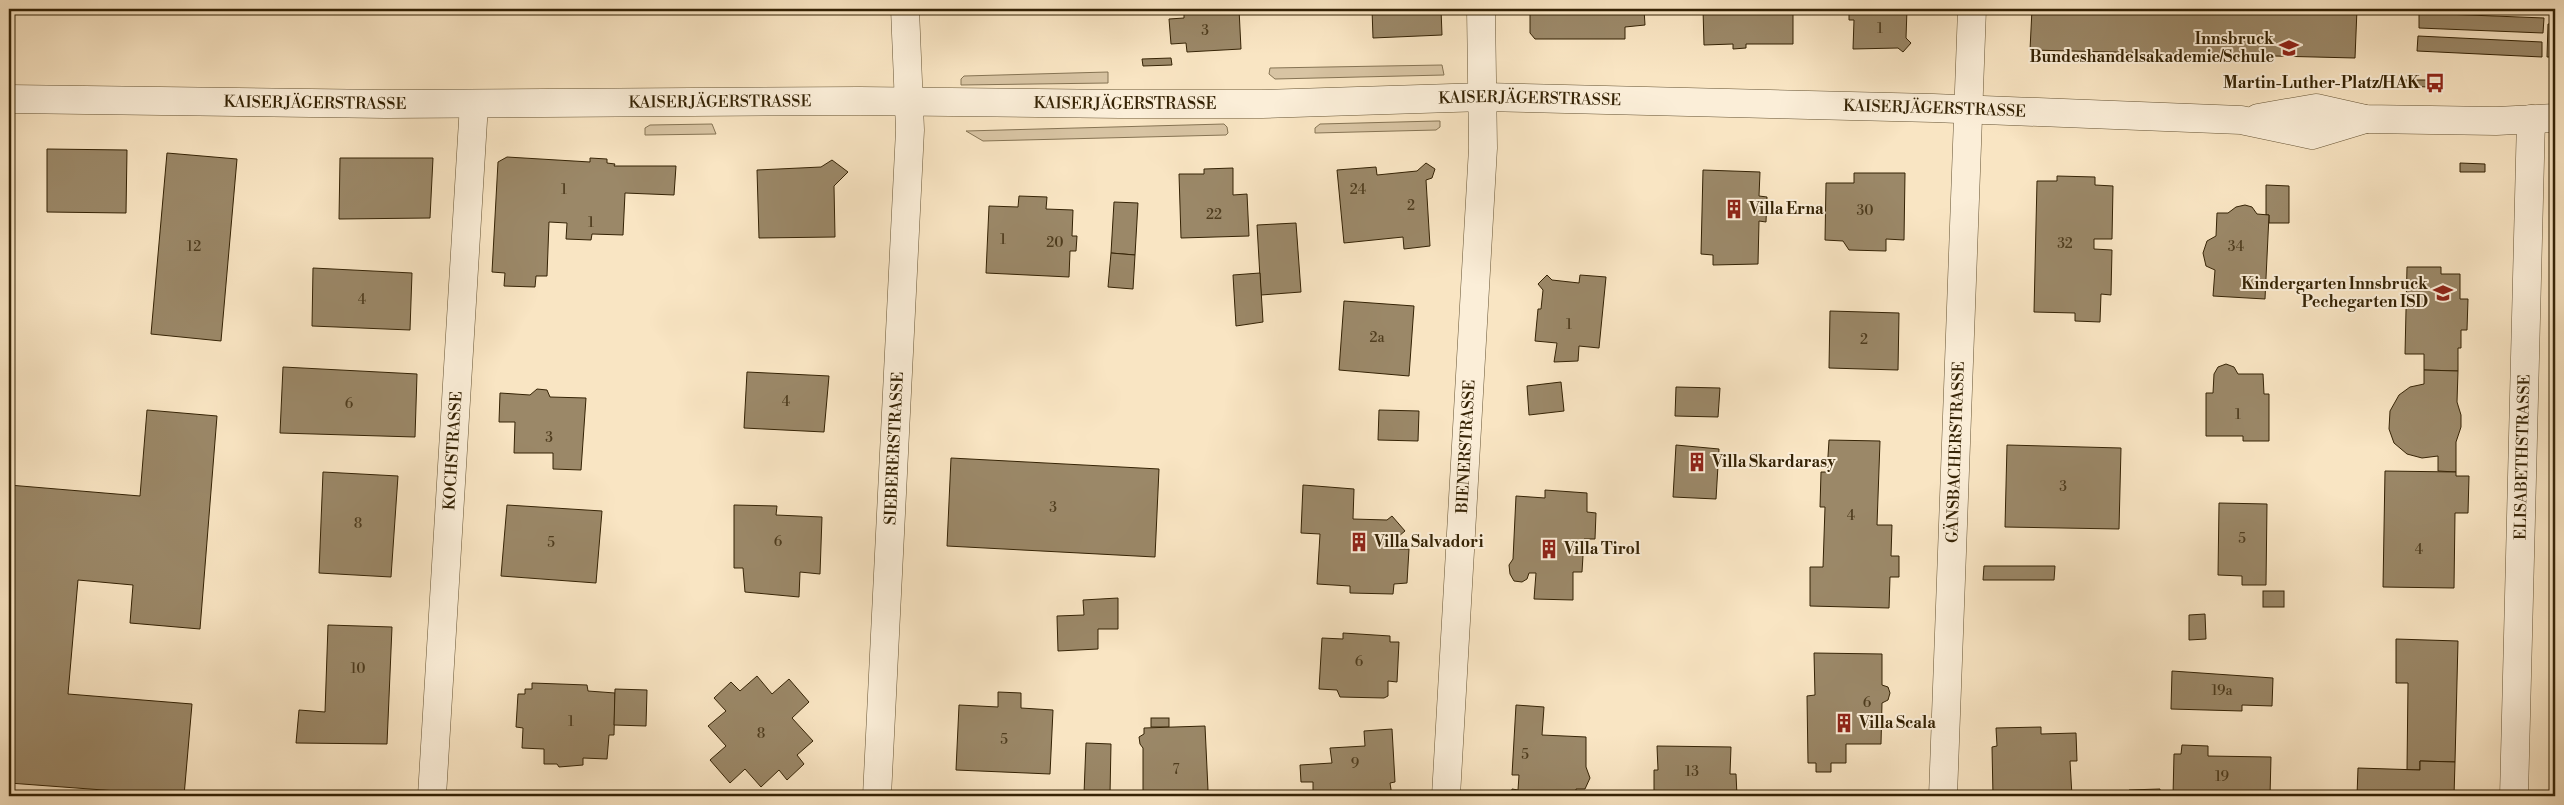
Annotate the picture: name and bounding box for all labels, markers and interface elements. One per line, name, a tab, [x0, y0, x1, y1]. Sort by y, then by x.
house number: 1	[1877, 20, 1883, 38]
house number: 3	[1201, 22, 1209, 40]
place label: Innsbruck Bundeshandelsakademie/Schule	[2029, 29, 2275, 67]
school or university icon: Innsbruck Bundeshandelsakademie/Schule	[2278, 37, 2300, 59]
bus stop icon: Martin-Luther-Platz/HAK	[2424, 72, 2446, 94]
place label: Martin-Luther-Platz/HAK	[2223, 73, 2421, 93]
street label: KAISERJÄGERSTRASSE	[1438, 87, 1622, 110]
street label: KAISERJÄGERSTRASSE	[628, 91, 812, 112]
street label: KAISERJÄGERSTRASSE	[223, 92, 407, 114]
street label: KAISERJÄGERSTRASSE	[1033, 93, 1216, 114]
street label: KAISERJÄGERSTRASSE	[1843, 96, 2027, 122]
house number: 1	[561, 181, 567, 199]
house number: 24	[1350, 181, 1366, 199]
house number: 2	[1407, 197, 1415, 215]
building icon: Villa Erna	[1723, 198, 1745, 220]
place label: Villa Erna	[1748, 199, 1824, 219]
house number: 30	[1856, 202, 1874, 220]
house number: 22	[1206, 206, 1222, 224]
house number: 1	[588, 214, 594, 232]
house number: 1	[1000, 231, 1006, 249]
house number: 20	[1046, 234, 1064, 252]
house number: 32	[2057, 235, 2073, 253]
house number: 12	[187, 238, 201, 256]
house number: 34	[2228, 238, 2244, 256]
place label: Kindergarten Innsbruck Pechegarten ISD	[2241, 274, 2429, 312]
school or university icon: Kindergarten Innsbruck Pechegarten ISD	[2432, 282, 2454, 304]
house number: 4	[358, 291, 366, 309]
house number: 1	[1566, 316, 1572, 334]
house number: 2a	[1369, 329, 1385, 347]
house number: 2	[1860, 331, 1868, 349]
street label: GÄNSBACHERSTRASSE	[1942, 361, 1969, 544]
street label: SIEBERERSTRASSE	[880, 371, 908, 526]
street label: ELISABETHSTRASSE	[2510, 374, 2535, 540]
street label: BIENERSTRASSE	[1452, 379, 1480, 515]
street label: KOCHSTRASSE	[439, 391, 467, 511]
house number: 4	[782, 393, 790, 411]
house number: 6	[345, 395, 354, 413]
house number: 1	[2235, 406, 2241, 424]
house number: 3	[545, 429, 553, 447]
building icon: Villa Skardarasy	[1686, 451, 1708, 473]
place label: Villa Skardarasy	[1711, 452, 1836, 472]
house number: 3	[2059, 478, 2067, 496]
house number: 3	[1049, 499, 1057, 517]
house number: 4	[1847, 507, 1855, 525]
house number: 8	[354, 515, 362, 533]
house number: 5	[2238, 530, 2246, 548]
building icon: Villa Salvadori	[1348, 531, 1370, 553]
place label: Villa Salvadori	[1373, 532, 1484, 552]
house number: 6	[774, 533, 783, 551]
house number: 5	[547, 534, 555, 552]
building icon: Villa Tirol	[1538, 538, 1560, 560]
place label: Villa Tirol	[1563, 539, 1641, 559]
house number: 4	[2415, 541, 2423, 559]
house number: 6	[1355, 653, 1364, 671]
house number: 10	[351, 660, 365, 678]
house number: 19a	[2211, 682, 2233, 700]
house number: 6	[1863, 694, 1872, 712]
building icon: Villa Scala	[1833, 712, 1855, 734]
house number: 1	[568, 713, 574, 731]
place label: Villa Scala	[1858, 713, 1936, 733]
house number: 8	[757, 725, 765, 743]
house number: 5	[1000, 731, 1008, 749]
house number: 5	[1521, 746, 1529, 764]
house number: 9	[1351, 755, 1359, 773]
house number: 7	[1172, 761, 1180, 779]
house number: 13	[1685, 763, 1699, 781]
house number: 19	[2215, 768, 2229, 786]

